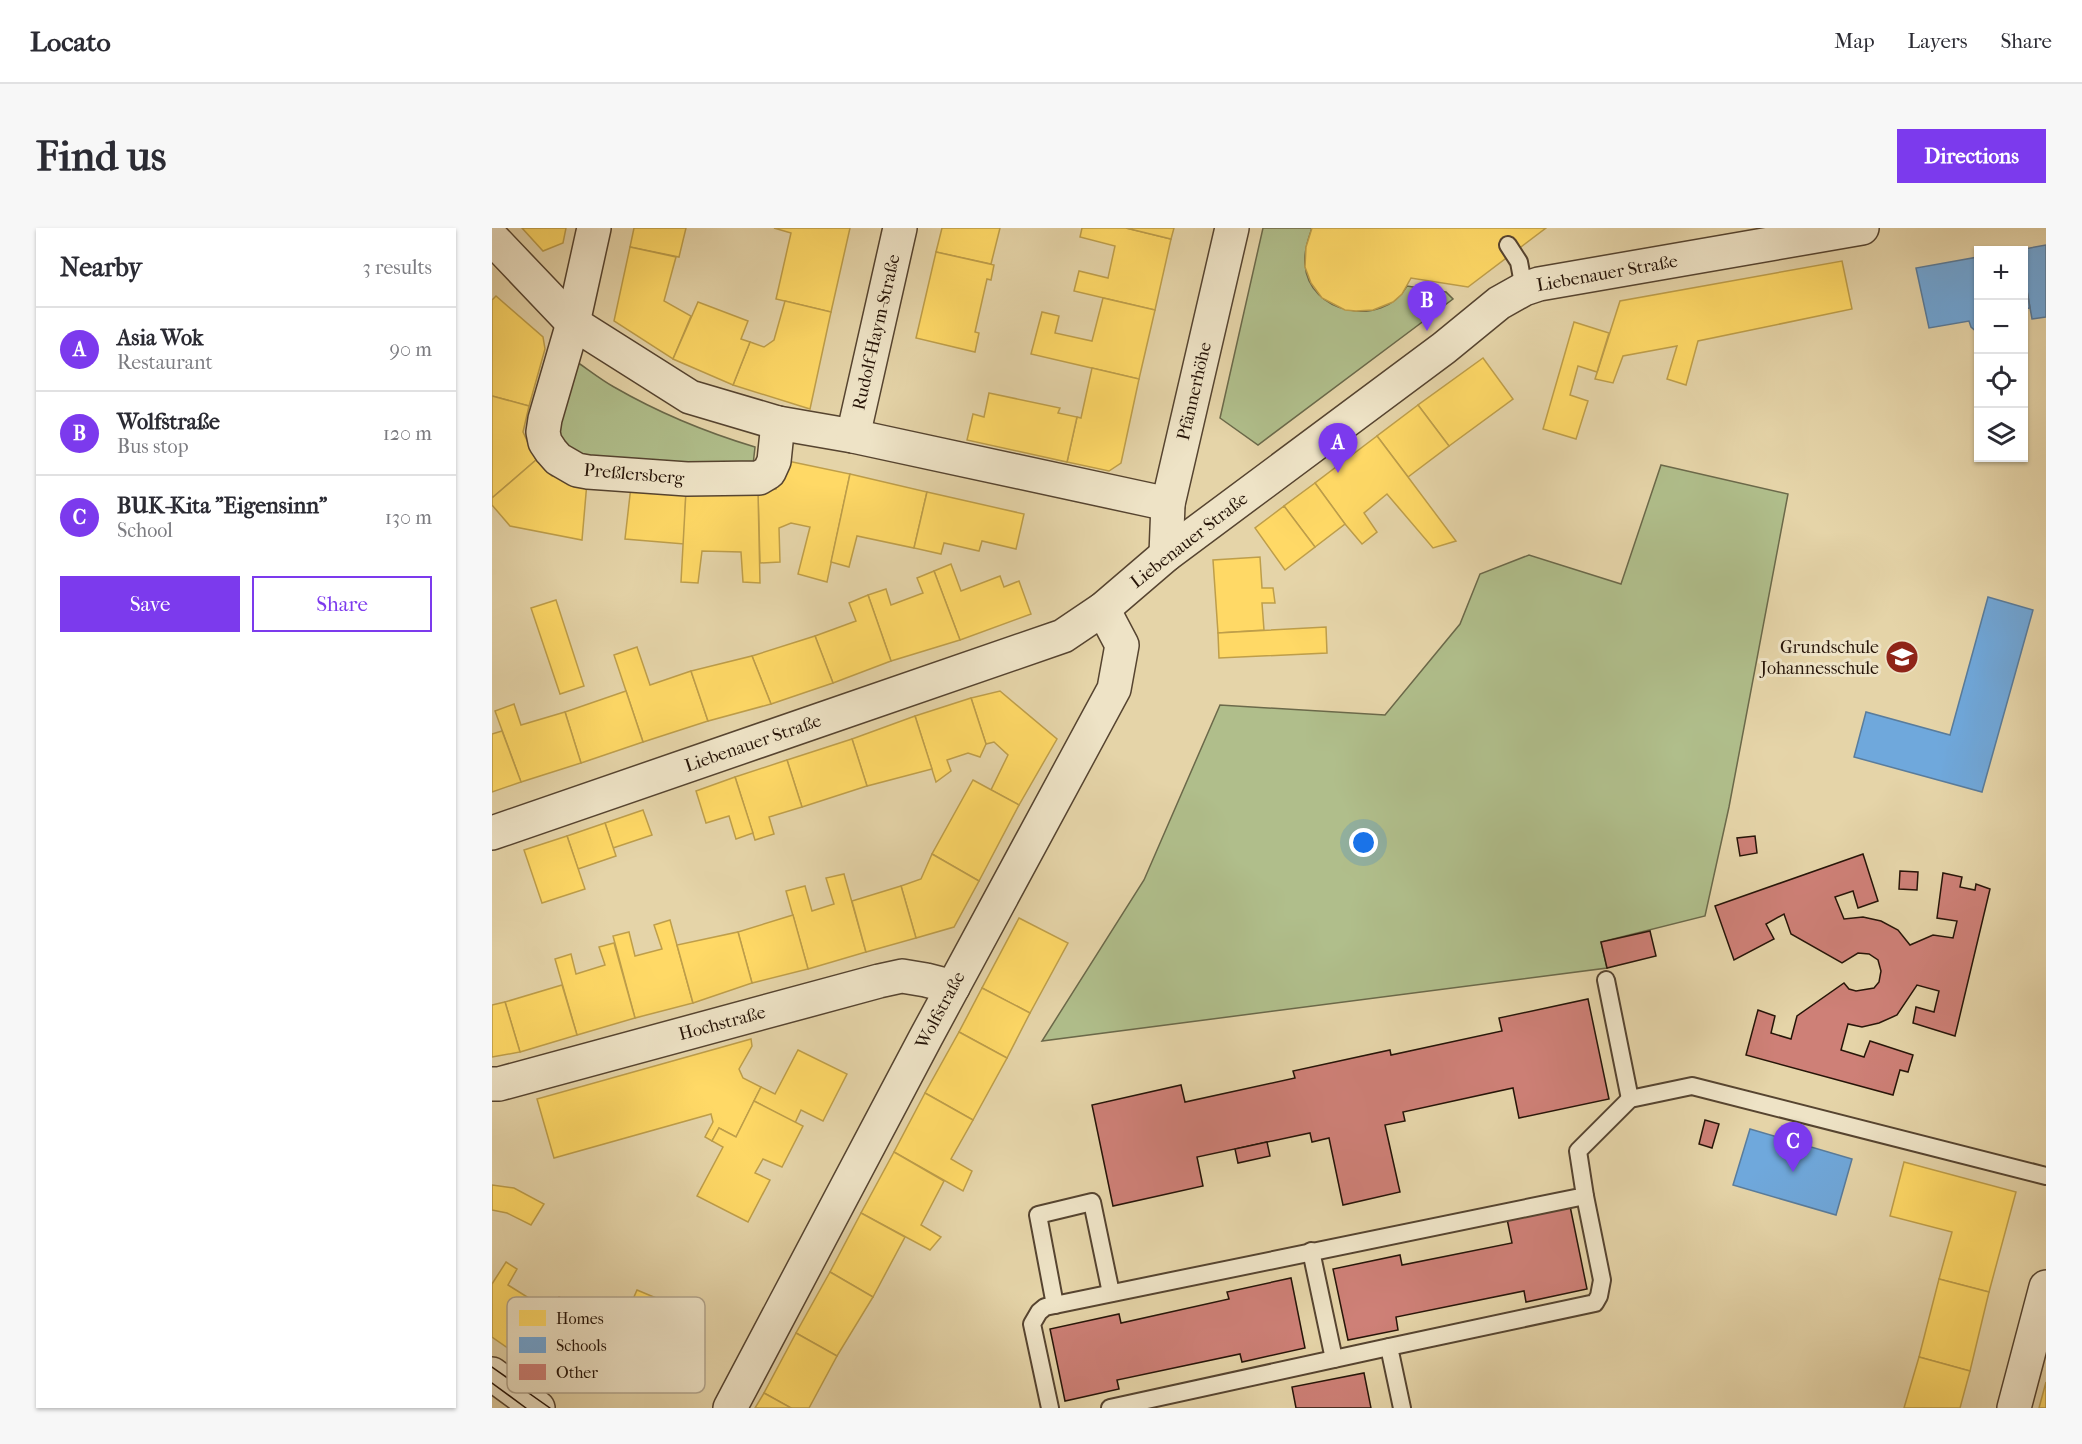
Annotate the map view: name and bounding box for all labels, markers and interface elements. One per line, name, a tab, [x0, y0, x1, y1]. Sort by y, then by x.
text: Locato	[30, 25, 111, 58]
text: Map	[1834, 29, 1875, 53]
text: Layers	[1908, 29, 1967, 53]
text: Share	[2000, 29, 2052, 53]
button: Directions	[1897, 129, 2046, 183]
text: Find us	[36, 132, 166, 181]
map controls	[1974, 246, 2028, 462]
button: +	[1974, 246, 2028, 300]
street label: Liebenauer Straße	[1535, 251, 1679, 296]
text: Nearby	[60, 252, 142, 283]
street label: Rudolf-Haym-Straße	[848, 252, 905, 412]
text: 3 results	[363, 256, 432, 279]
pin: B	[1408, 282, 1446, 331]
button: −	[1974, 300, 2028, 354]
text: Asia Wok	[117, 325, 203, 351]
text: A	[73, 338, 86, 361]
text: 90 m	[390, 338, 432, 361]
street label: Pfännerhöhe	[1173, 340, 1216, 442]
text: Restaurant	[117, 351, 213, 374]
button: locate	[1974, 354, 2028, 408]
button: layers	[1974, 408, 2028, 462]
text: Wolfstraße	[117, 409, 220, 435]
text: B	[73, 422, 86, 445]
text: 120 m	[383, 422, 432, 445]
pin: A	[1318, 424, 1358, 473]
text: Bus stop	[117, 435, 189, 458]
street label: Preßlersberg	[583, 460, 685, 489]
street label: Liebenauer Straße	[1127, 488, 1252, 593]
text: BUK-Kita "Eigensinn"	[117, 493, 327, 519]
text: C	[73, 506, 86, 529]
text: 130 m	[385, 506, 432, 529]
text: School	[117, 519, 173, 542]
button: Save	[60, 576, 240, 632]
button: Share	[252, 576, 432, 632]
place label: Grundschule Johannesschule	[1759, 637, 1879, 679]
school or university icon: Grundschule Johannesschule	[1884, 639, 1920, 675]
street label: Liebenauer Straße	[682, 710, 824, 777]
your location	[1349, 828, 1378, 857]
street label: Wolfstraße	[911, 968, 970, 1053]
street label: Hochstraße	[676, 1002, 768, 1045]
pin: C	[1774, 1122, 1812, 1172]
legend	[507, 1297, 705, 1393]
text: Homes	[556, 1309, 604, 1328]
text: Schools	[556, 1336, 607, 1355]
text: Other	[556, 1363, 598, 1382]

